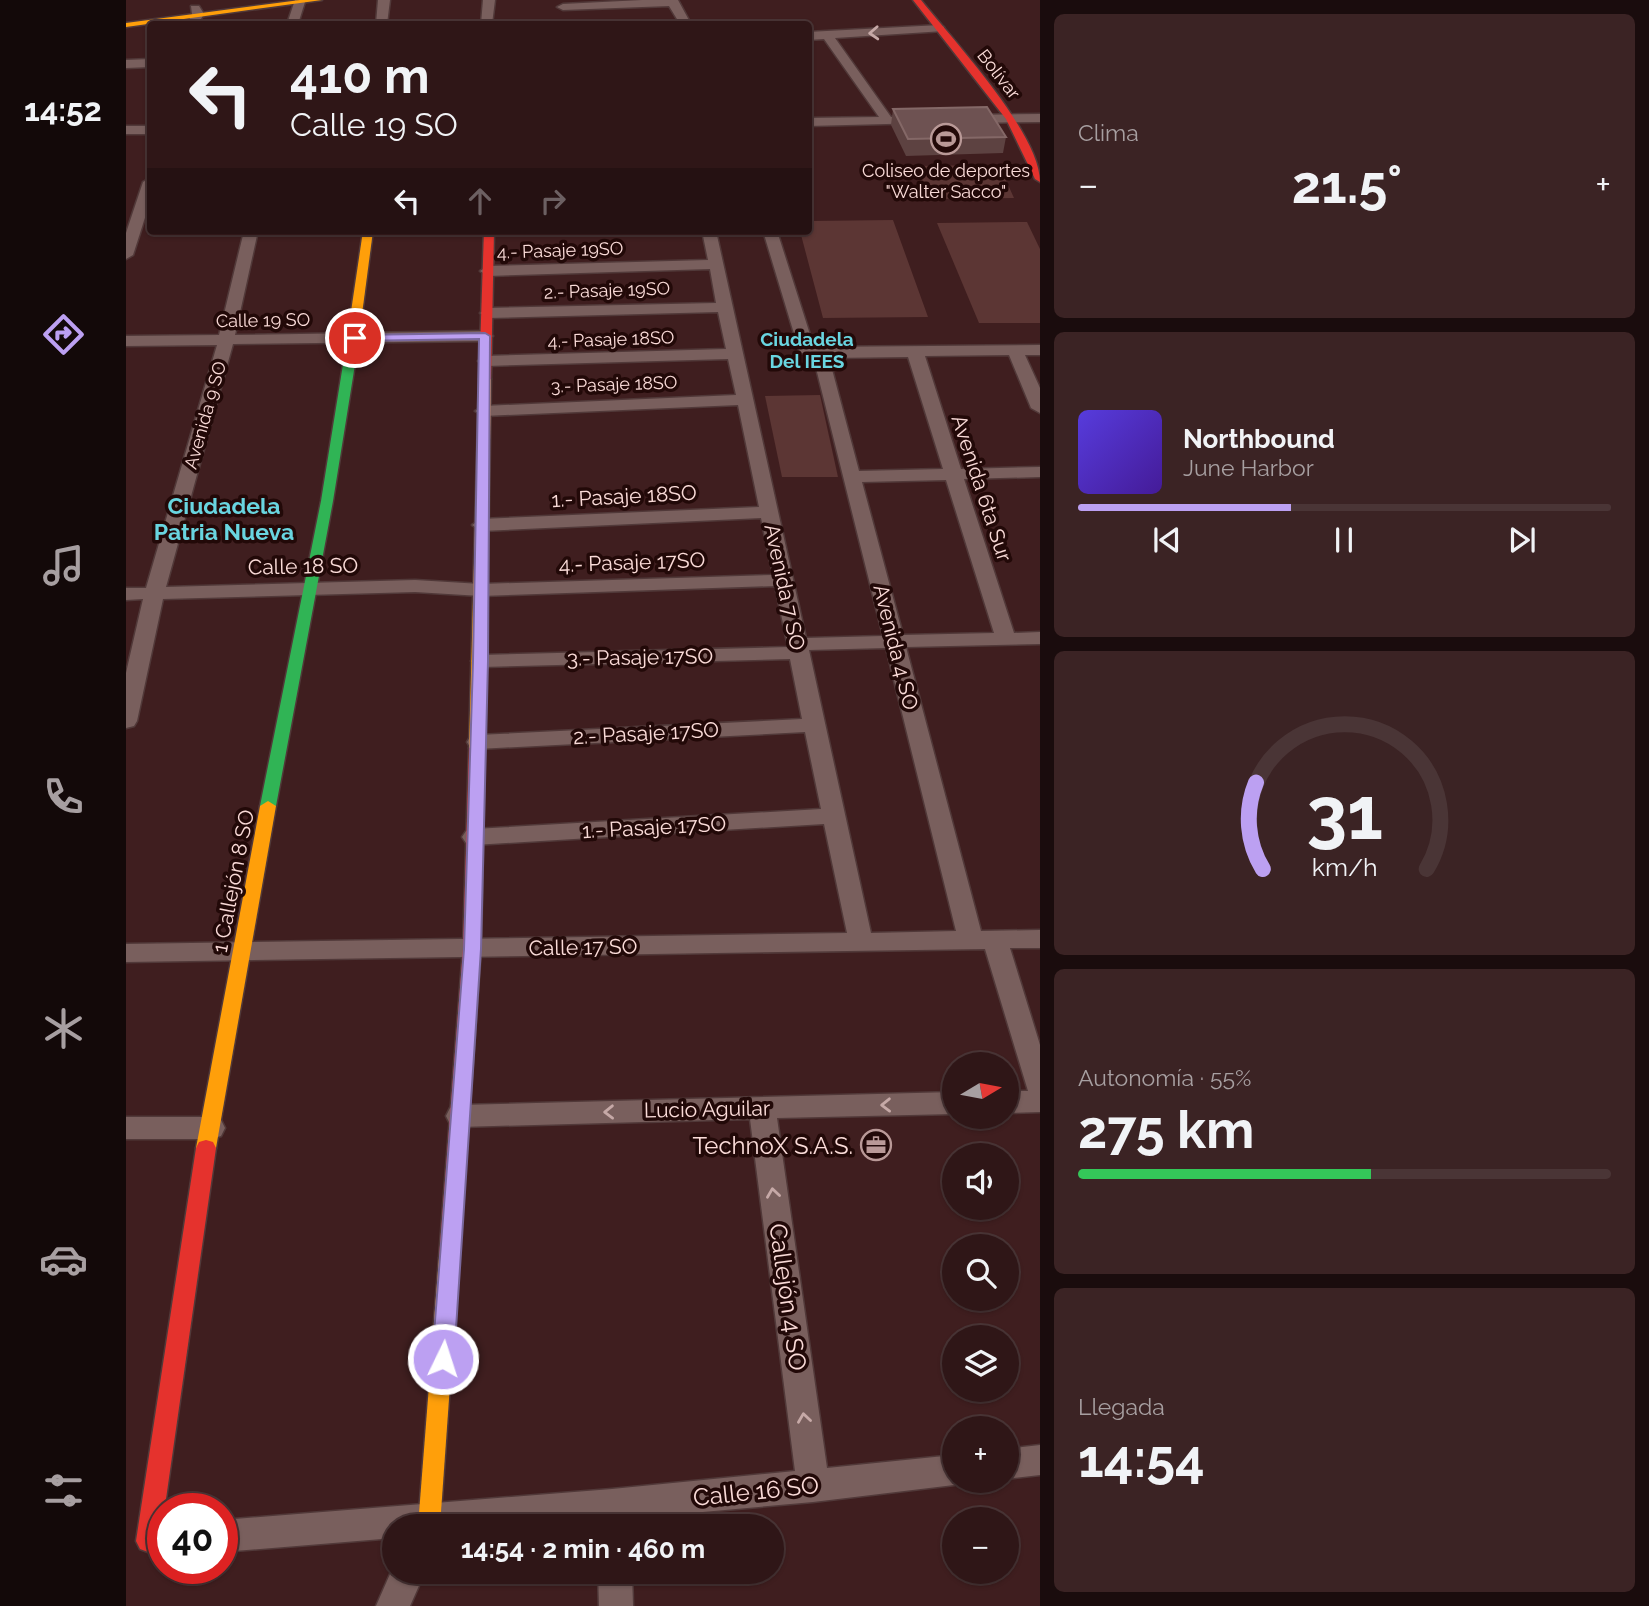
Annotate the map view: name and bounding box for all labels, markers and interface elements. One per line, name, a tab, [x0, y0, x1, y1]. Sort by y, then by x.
one-way arrow	[868, 25, 879, 40]
street label: Bolívar	[973, 45, 1025, 103]
text: 410 m	[290, 47, 430, 104]
icon: left	[175, 49, 266, 140]
text: 14:52	[24, 91, 102, 128]
text: Calle 19 SO	[290, 106, 458, 143]
text: Clima	[1078, 119, 1139, 146]
sports icon: Coliseo de deportes "Walter Sacco"	[929, 122, 963, 156]
text: 21.5°	[1292, 154, 1402, 215]
place label: Coliseo de deportes "Walter Sacco"	[862, 160, 1030, 202]
text: −	[1078, 162, 1098, 207]
text: +	[1595, 162, 1611, 207]
icon: left	[388, 182, 426, 220]
icon: ahead	[461, 182, 499, 220]
icon: right	[534, 182, 572, 220]
street label: 4.- Pasaje 19SO	[496, 237, 624, 263]
street label: 2.- Pasaje 19SO	[544, 277, 670, 303]
pin	[325, 308, 385, 368]
street label: Calle 19 SO	[216, 309, 310, 331]
icon: directions	[39, 310, 88, 359]
icon: arrive	[336, 319, 374, 357]
street label: 4.- Pasaje 18SO	[547, 326, 675, 352]
district label: Ciudadela Del IEES	[760, 328, 854, 372]
street label: Avenida 9 SO	[180, 359, 230, 471]
street label: 3.- Pasaje 18SO	[550, 371, 678, 397]
street label: Avenida 6ta Sur	[947, 412, 1018, 565]
text: Northbound	[1183, 424, 1335, 454]
text: June Harbor	[1183, 454, 1314, 481]
street label: 1.- Pasaje 18SO	[551, 480, 697, 512]
district label: Ciudadela Patria Nueva	[154, 492, 294, 545]
icon: previous	[1148, 521, 1186, 559]
icon: pause	[1325, 521, 1363, 559]
icon: next	[1503, 521, 1541, 559]
street label: Avenida 7 SO	[759, 522, 811, 652]
icon: music	[39, 541, 88, 590]
street label: 4.- Pasaje 17SO	[558, 547, 706, 577]
street label: Calle 18 SO	[248, 553, 358, 579]
street label: Avenida 4 SO	[868, 582, 924, 712]
street label: 3.- Pasaje 17SO	[567, 643, 713, 671]
street label: 2.- Pasaje 17SO	[572, 717, 720, 749]
text: 31	[1306, 771, 1383, 856]
icon: phone	[39, 772, 88, 821]
street label: 1 Callejón 8 SO	[207, 807, 259, 955]
street label: 1.- Pasaje 17SO	[581, 811, 727, 843]
text: km/h	[1312, 852, 1377, 882]
street label: Calle 17 SO	[528, 934, 638, 960]
icon: climate	[39, 1004, 88, 1053]
north arrow	[942, 1052, 1018, 1129]
map controls	[942, 1052, 1019, 1584]
text: Autonomía · 55%	[1078, 1064, 1252, 1091]
street label: Lucio Aguilar	[644, 1095, 771, 1123]
one-way arrow	[880, 1097, 891, 1112]
text: 275 km	[1078, 1099, 1255, 1160]
one-way arrow	[603, 1104, 614, 1120]
office icon: TechnoX S.A.S.	[859, 1128, 893, 1162]
place label: TechnoX S.A.S.	[692, 1131, 853, 1160]
button: sound	[942, 1143, 1019, 1220]
one-way arrow	[766, 1187, 781, 1198]
street label: Callejón 4 SO	[763, 1222, 813, 1372]
button: search	[942, 1234, 1019, 1311]
icon: car	[39, 1235, 88, 1284]
position arrow	[406, 1322, 480, 1396]
button: layers	[942, 1325, 1019, 1402]
text: Llegada	[1078, 1393, 1165, 1420]
one-way arrow	[797, 1412, 812, 1424]
button: +	[942, 1416, 1019, 1493]
text: 14:54	[1078, 1428, 1205, 1489]
icon: filters	[39, 1466, 88, 1515]
street label: Calle 16 SO	[692, 1470, 820, 1512]
speed limit sign: 40	[147, 1493, 238, 1584]
button: −	[942, 1507, 1019, 1584]
text: 14:54 · 2 min · 460 m	[461, 1534, 705, 1564]

